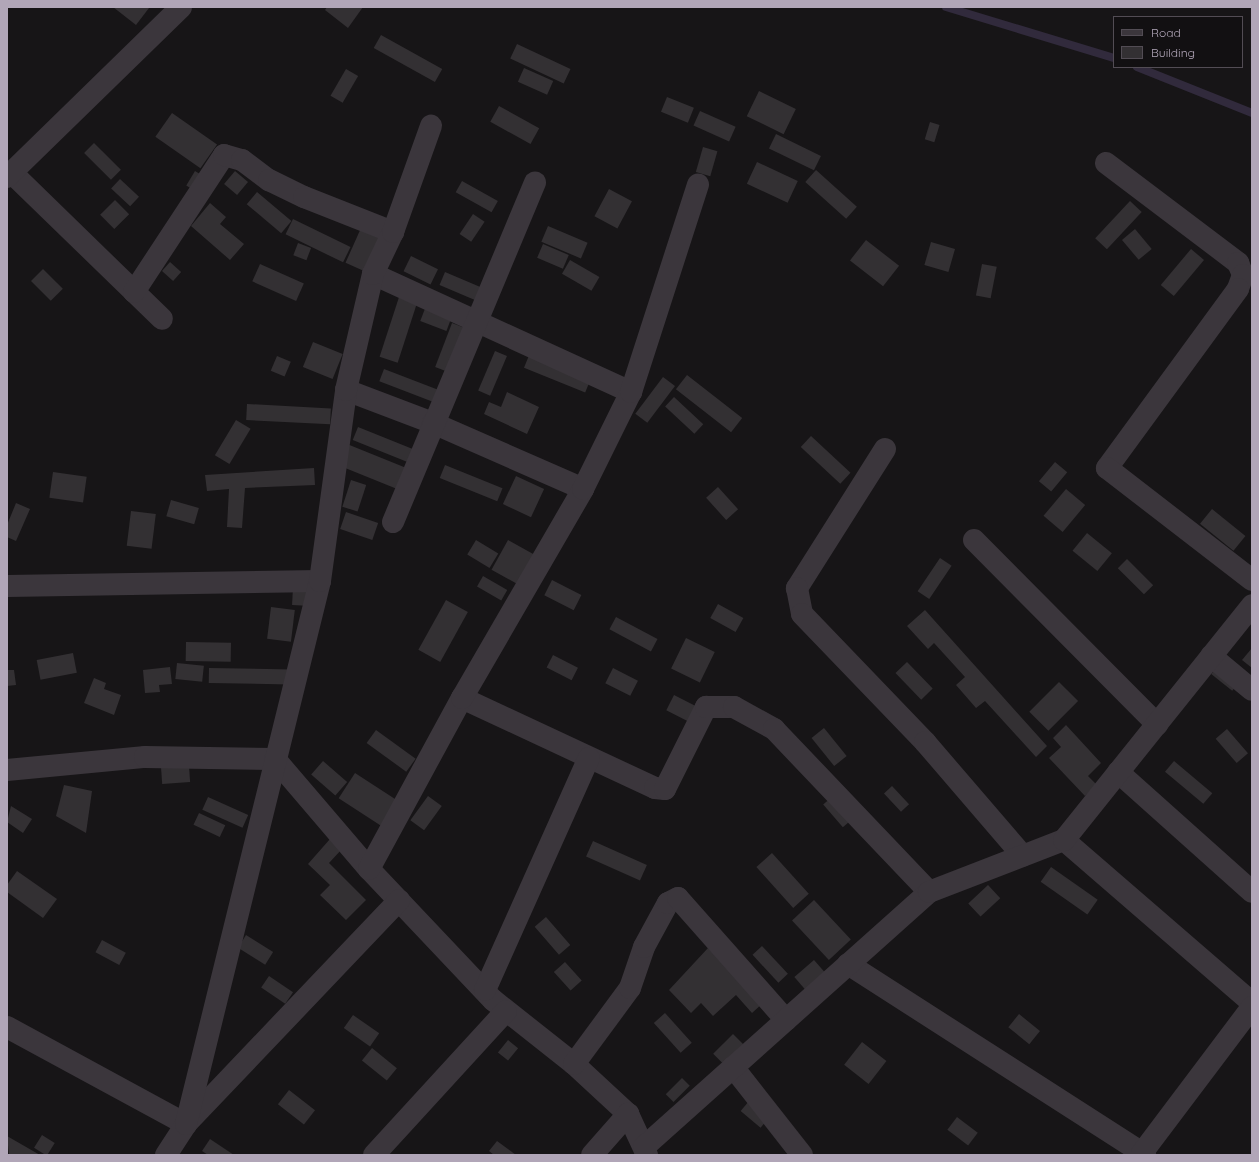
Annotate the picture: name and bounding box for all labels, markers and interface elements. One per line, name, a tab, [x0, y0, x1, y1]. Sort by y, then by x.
legend	[1113, 16, 1243, 68]
text: Road	[1151, 25, 1181, 40]
text: Building	[1151, 45, 1195, 60]

